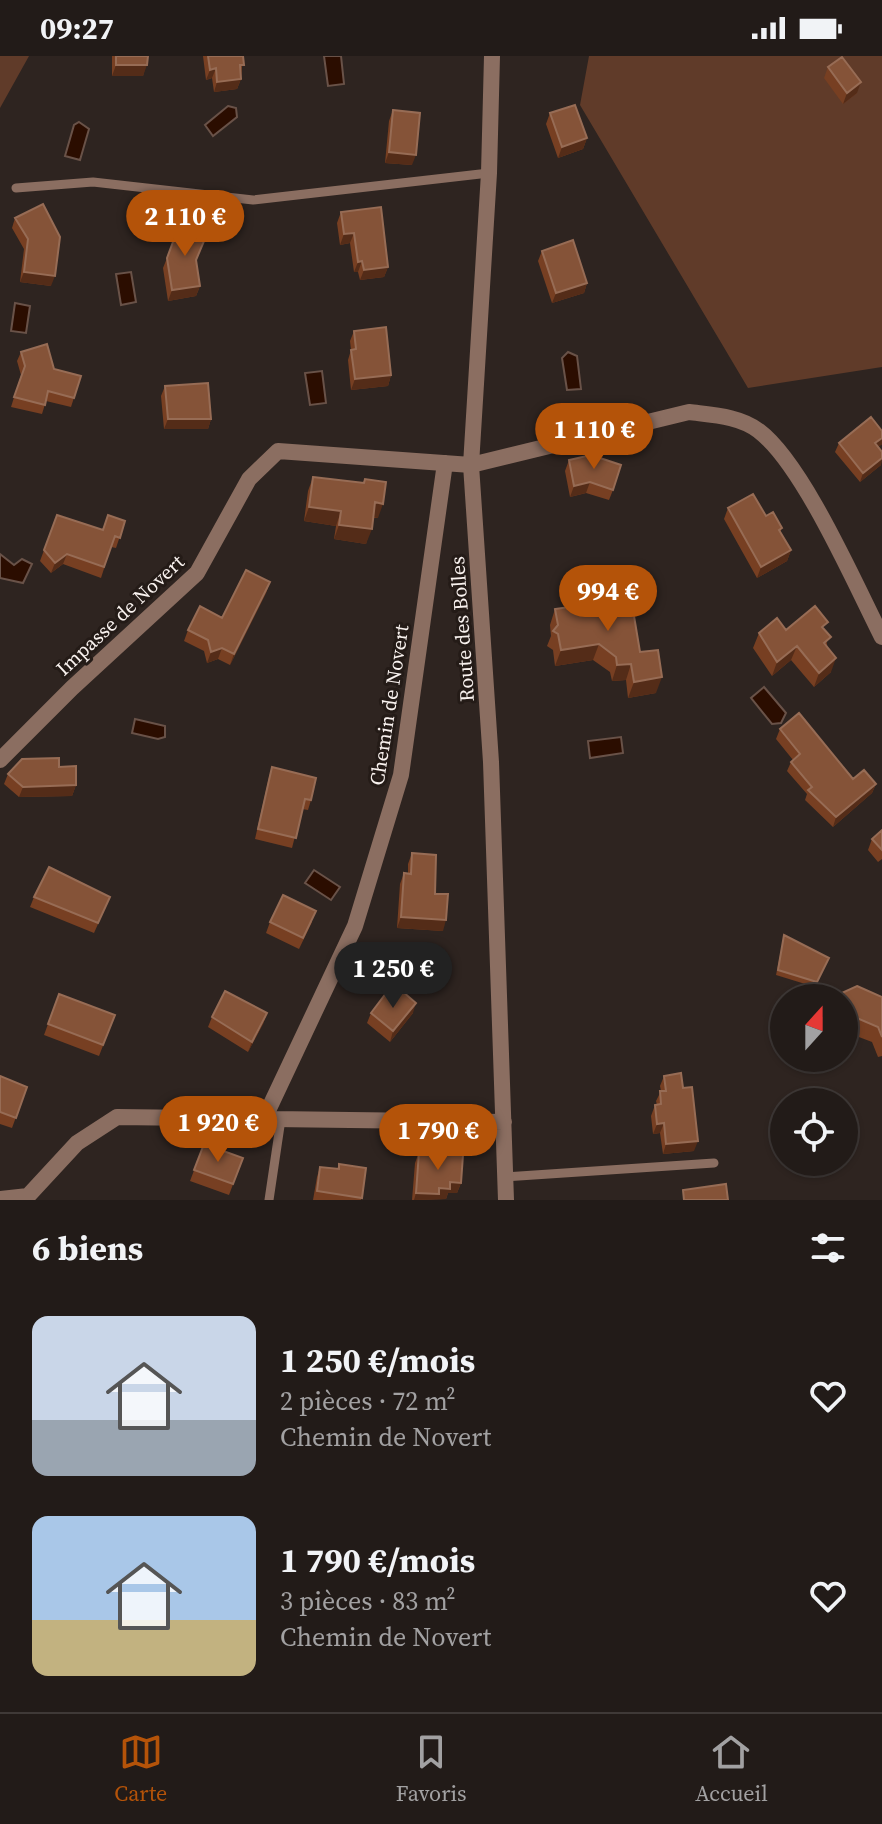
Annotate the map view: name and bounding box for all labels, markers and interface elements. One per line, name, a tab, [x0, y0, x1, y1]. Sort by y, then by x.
text: 09:27	[40, 8, 114, 49]
pin: 2 110 €	[111, 190, 259, 258]
text: 2 110 €	[144, 198, 226, 234]
pin: 1 110 €	[520, 403, 668, 471]
text: 1 110 €	[553, 411, 635, 447]
street label: Impasse de Novert	[50, 548, 191, 682]
street label: Route des Bolles	[443, 555, 481, 703]
pin: 994 €	[552, 565, 664, 633]
text: 994 €	[577, 573, 639, 609]
street label: Chemin de Novert	[362, 622, 416, 787]
pin: 1 250 €	[319, 942, 467, 1010]
text: 1 250 €	[352, 950, 434, 986]
north arrow	[770, 984, 858, 1072]
map controls	[770, 984, 858, 1176]
button: locate	[770, 1088, 858, 1176]
pin: 1 920 €	[144, 1096, 292, 1164]
text: 1 920 €	[177, 1104, 259, 1140]
pin: 1 790 €	[364, 1104, 512, 1172]
text: 1 790 €	[397, 1112, 479, 1148]
text: 6 biens	[32, 1225, 143, 1271]
icon: filters	[806, 1226, 850, 1270]
text: 1 250 €/mois	[280, 1337, 475, 1383]
icon: home	[96, 1348, 192, 1444]
icon: heart	[806, 1374, 850, 1418]
text: 2 pièces · 72 m²	[280, 1383, 456, 1419]
text: Chemin de Novert	[280, 1419, 491, 1455]
text: 1 790 €/mois	[280, 1537, 475, 1583]
icon: home	[96, 1548, 192, 1644]
icon: heart	[806, 1574, 850, 1618]
text: 3 pièces · 83 m²	[280, 1583, 456, 1619]
text: Chemin de Novert	[280, 1619, 491, 1655]
tab: Carte	[114, 1730, 167, 1808]
tab: Favoris	[396, 1730, 467, 1808]
tab: Accueil	[695, 1730, 768, 1808]

